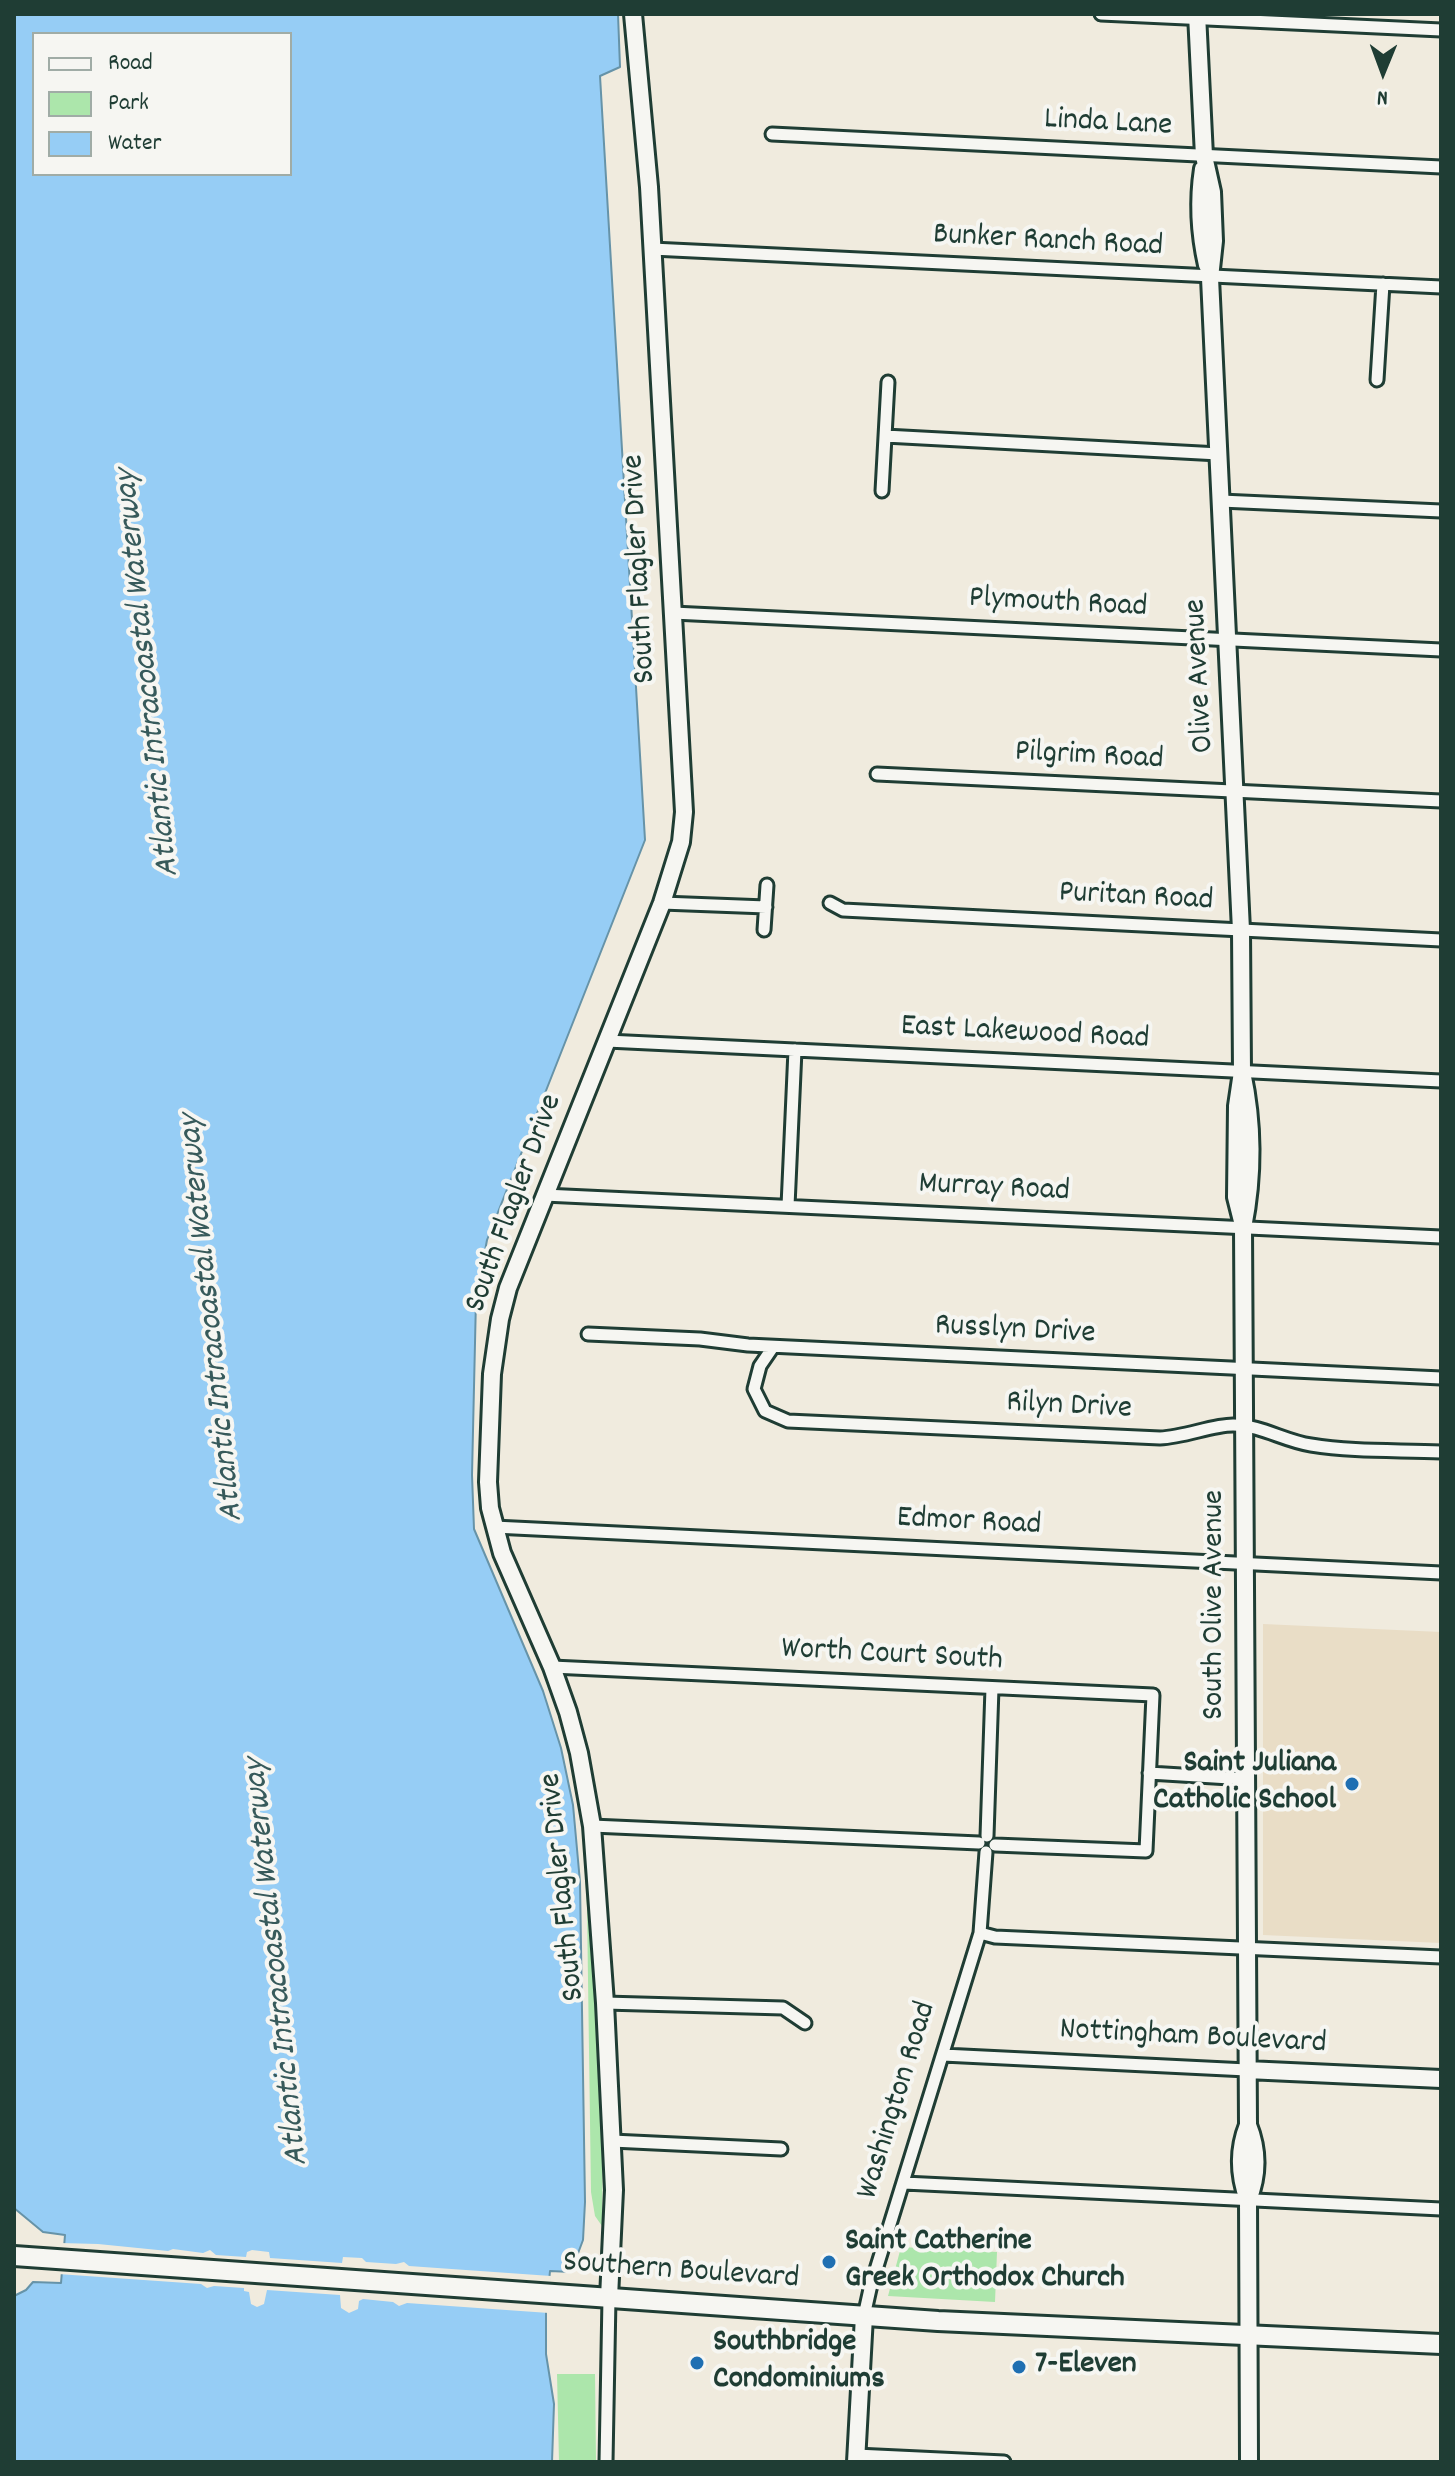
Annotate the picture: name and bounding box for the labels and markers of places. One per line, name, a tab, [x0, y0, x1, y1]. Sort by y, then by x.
place label: Saint Juliana Catholic School	[1153, 1747, 1336, 1822]
marker: Saint Juliana Catholic School	[1343, 1775, 1361, 1793]
place label: Saint Catherine Greek Orthodox Church	[845, 2225, 1125, 2300]
marker: Saint Catherine Greek Orthodox Church	[820, 2253, 838, 2271]
place label: Southbridge Condominiums	[713, 2326, 885, 2401]
place label: 7-Eleven	[1035, 2348, 1137, 2386]
marker: Southbridge Condominiums	[688, 2354, 706, 2372]
marker: 7-Eleven	[1010, 2358, 1028, 2376]

